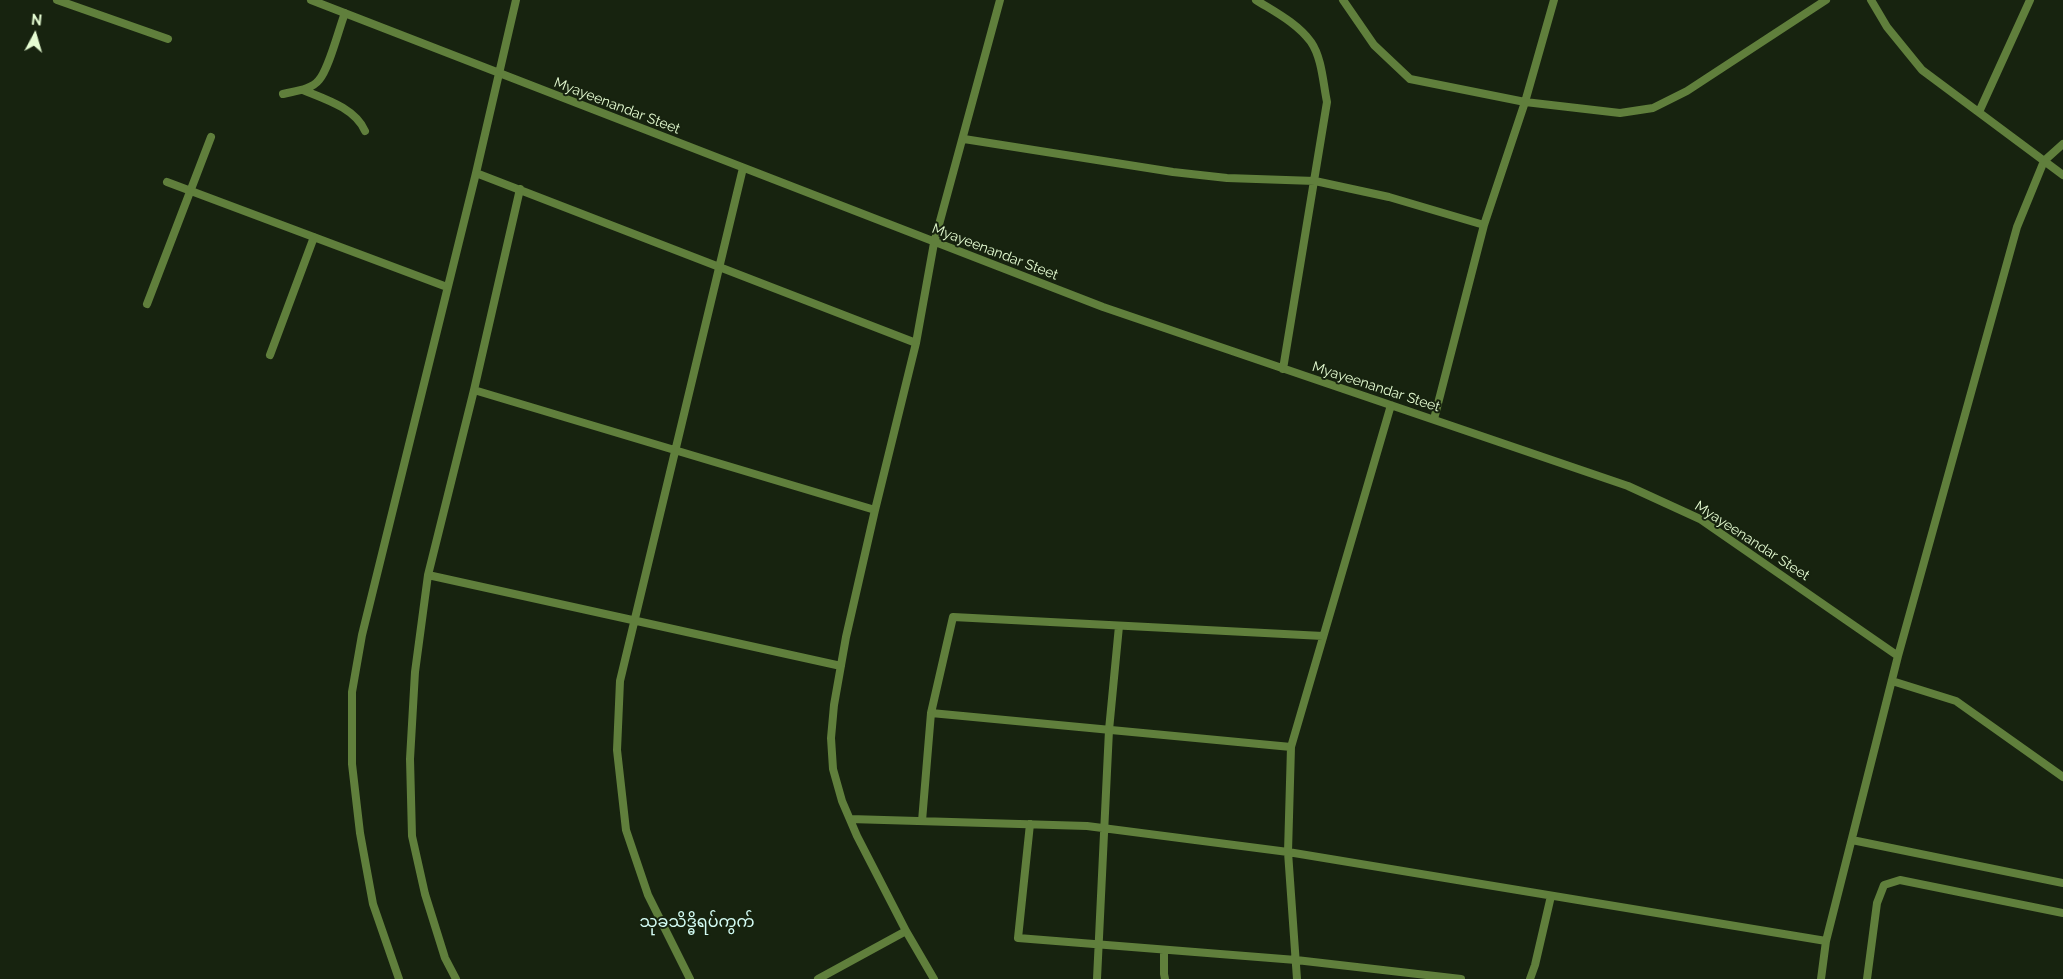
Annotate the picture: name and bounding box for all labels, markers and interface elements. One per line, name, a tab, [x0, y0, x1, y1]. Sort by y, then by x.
north arrow	[10, 10, 60, 60]
text: N	[30, 12, 43, 29]
street label: Myayeenandar Steet	[552, 74, 682, 138]
street label: Myayeenandar Steet	[930, 220, 1060, 284]
street label: Myayeenandar Steet	[1310, 358, 1442, 416]
street label: Myayeenandar Steet	[1691, 498, 1813, 584]
district label: သုခသိဒ္ဓိရပ်ကွက်	[640, 912, 754, 932]

